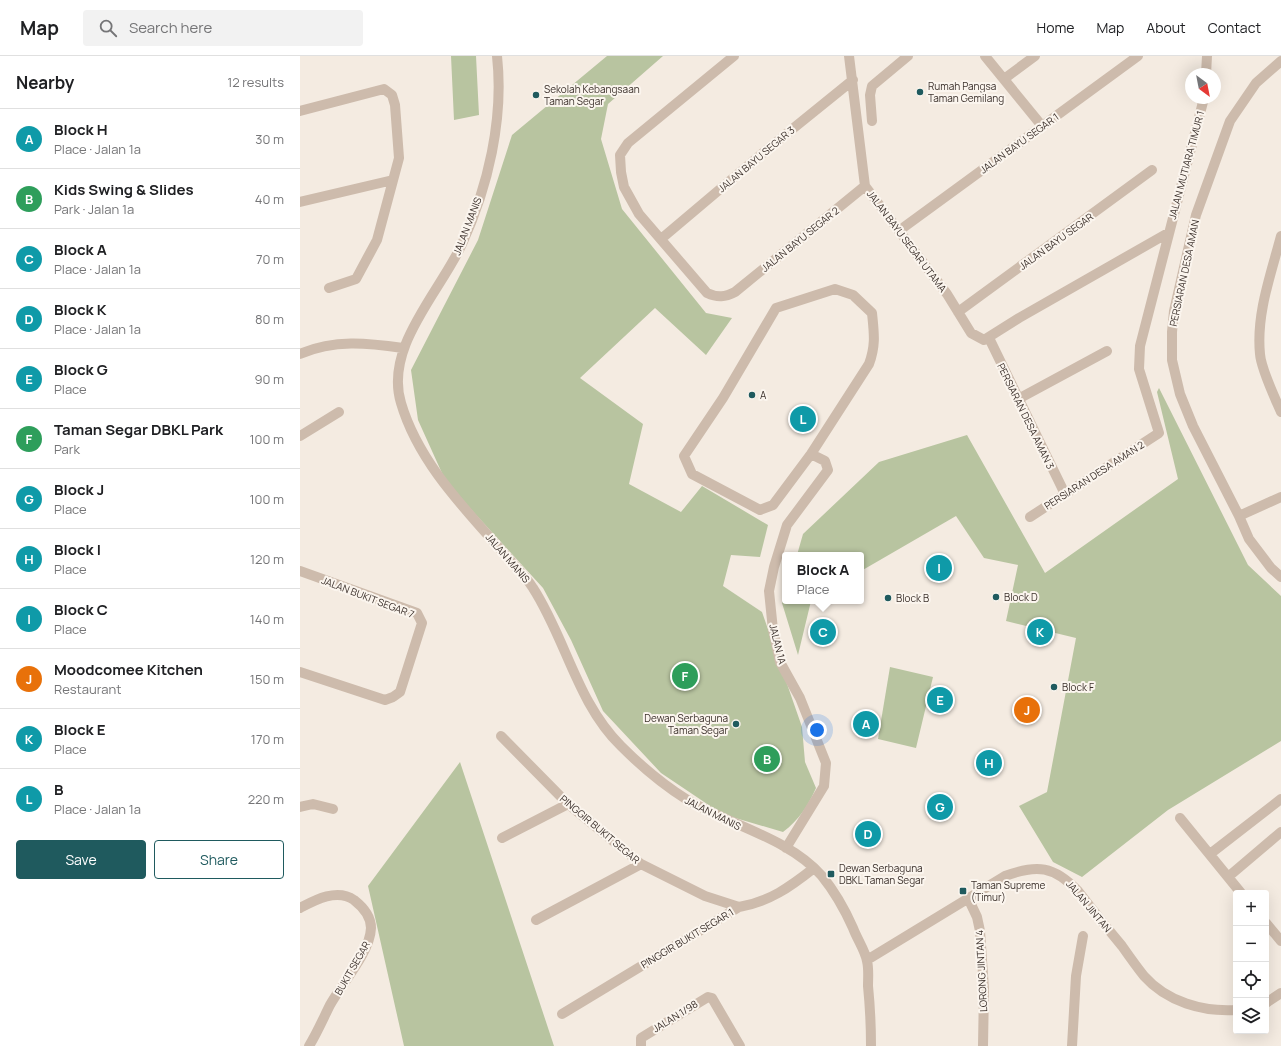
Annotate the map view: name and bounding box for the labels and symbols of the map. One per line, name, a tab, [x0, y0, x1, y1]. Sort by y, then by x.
north arrow	[1185, 68, 1221, 104]
place label: Rumah Pangsa Taman Gemilang	[928, 79, 1004, 105]
place label: Sekolah Kebangsaan Taman Segar	[544, 82, 640, 108]
marker: Rumah Pangsa Taman Gemilang	[915, 87, 925, 97]
marker: Sekolah Kebangsaan Taman Segar	[531, 90, 541, 100]
street label: JALAN MUTIARA TIMUR 1	[1165, 109, 1207, 221]
street label: JALAN BAYU SEGAR 1	[977, 110, 1061, 176]
street label: JALAN BAYU SEGAR 3	[715, 123, 797, 195]
street label: JALAN BAYU SEGAR UTAMA	[864, 187, 950, 295]
street label: JALAN MANIS	[450, 195, 484, 257]
street label: JALAN BAYU SEGAR 2	[758, 203, 842, 275]
street label: JALAN BAYU SEGAR	[1016, 209, 1096, 273]
street label: PERSIARAN DESA AMAN	[1166, 218, 1202, 328]
street label: PERSIARAN DESA AMAN 3	[994, 361, 1058, 471]
place label: A	[760, 388, 767, 402]
marker: A	[747, 390, 757, 400]
pin: L	[790, 404, 816, 434]
street label: PERSIARAN DESA AMAN 2	[1041, 437, 1147, 513]
street label: JALAN MANIS	[483, 530, 533, 586]
pin: I	[926, 553, 952, 583]
street label: JALAN BUKIT SEGAR 7	[320, 573, 416, 621]
place label: Block D	[1004, 590, 1038, 604]
place label: Block B	[896, 591, 929, 605]
marker: Block D	[991, 592, 1001, 602]
marker: Block B	[883, 593, 893, 603]
pin: C	[810, 617, 836, 647]
pin: K	[1027, 617, 1053, 647]
street label: JALAN 1A	[766, 622, 790, 666]
pin: F	[672, 661, 698, 691]
place label: Block F	[1062, 680, 1094, 694]
marker: Block F	[1049, 682, 1059, 692]
pin: E	[927, 685, 953, 715]
pin: J	[1014, 695, 1040, 725]
pin: A	[853, 709, 879, 739]
place label: Dewan Serbaguna Taman Segar	[644, 711, 728, 737]
marker: Dewan Serbaguna Taman Segar	[731, 719, 741, 729]
your location	[807, 720, 827, 740]
pin: B	[754, 744, 780, 774]
pin: H	[976, 748, 1002, 778]
street label: PINGGIR BUKIT SEGAR	[557, 791, 643, 867]
pin: G	[927, 792, 953, 822]
street label: JALAN MANIS	[683, 793, 743, 833]
pin: D	[855, 819, 881, 849]
place label: Dewan Serbaguna DBKL Taman Segar	[839, 861, 925, 887]
marker: Dewan Serbaguna DBKL Taman Segar	[826, 869, 836, 879]
street label: JALAN JINTAN	[1063, 877, 1115, 935]
place label: Taman Supreme (Timur)	[971, 878, 1045, 904]
marker: Taman Supreme (Timur)	[958, 886, 968, 896]
street label: PINGGIR BUKIT SEGAR 1	[638, 905, 736, 971]
street label: LORONG JINTAN 4	[972, 929, 990, 1012]
street label: BUKIT SEGAR	[331, 938, 373, 998]
street label: JALAN 1/98	[650, 996, 700, 1035]

